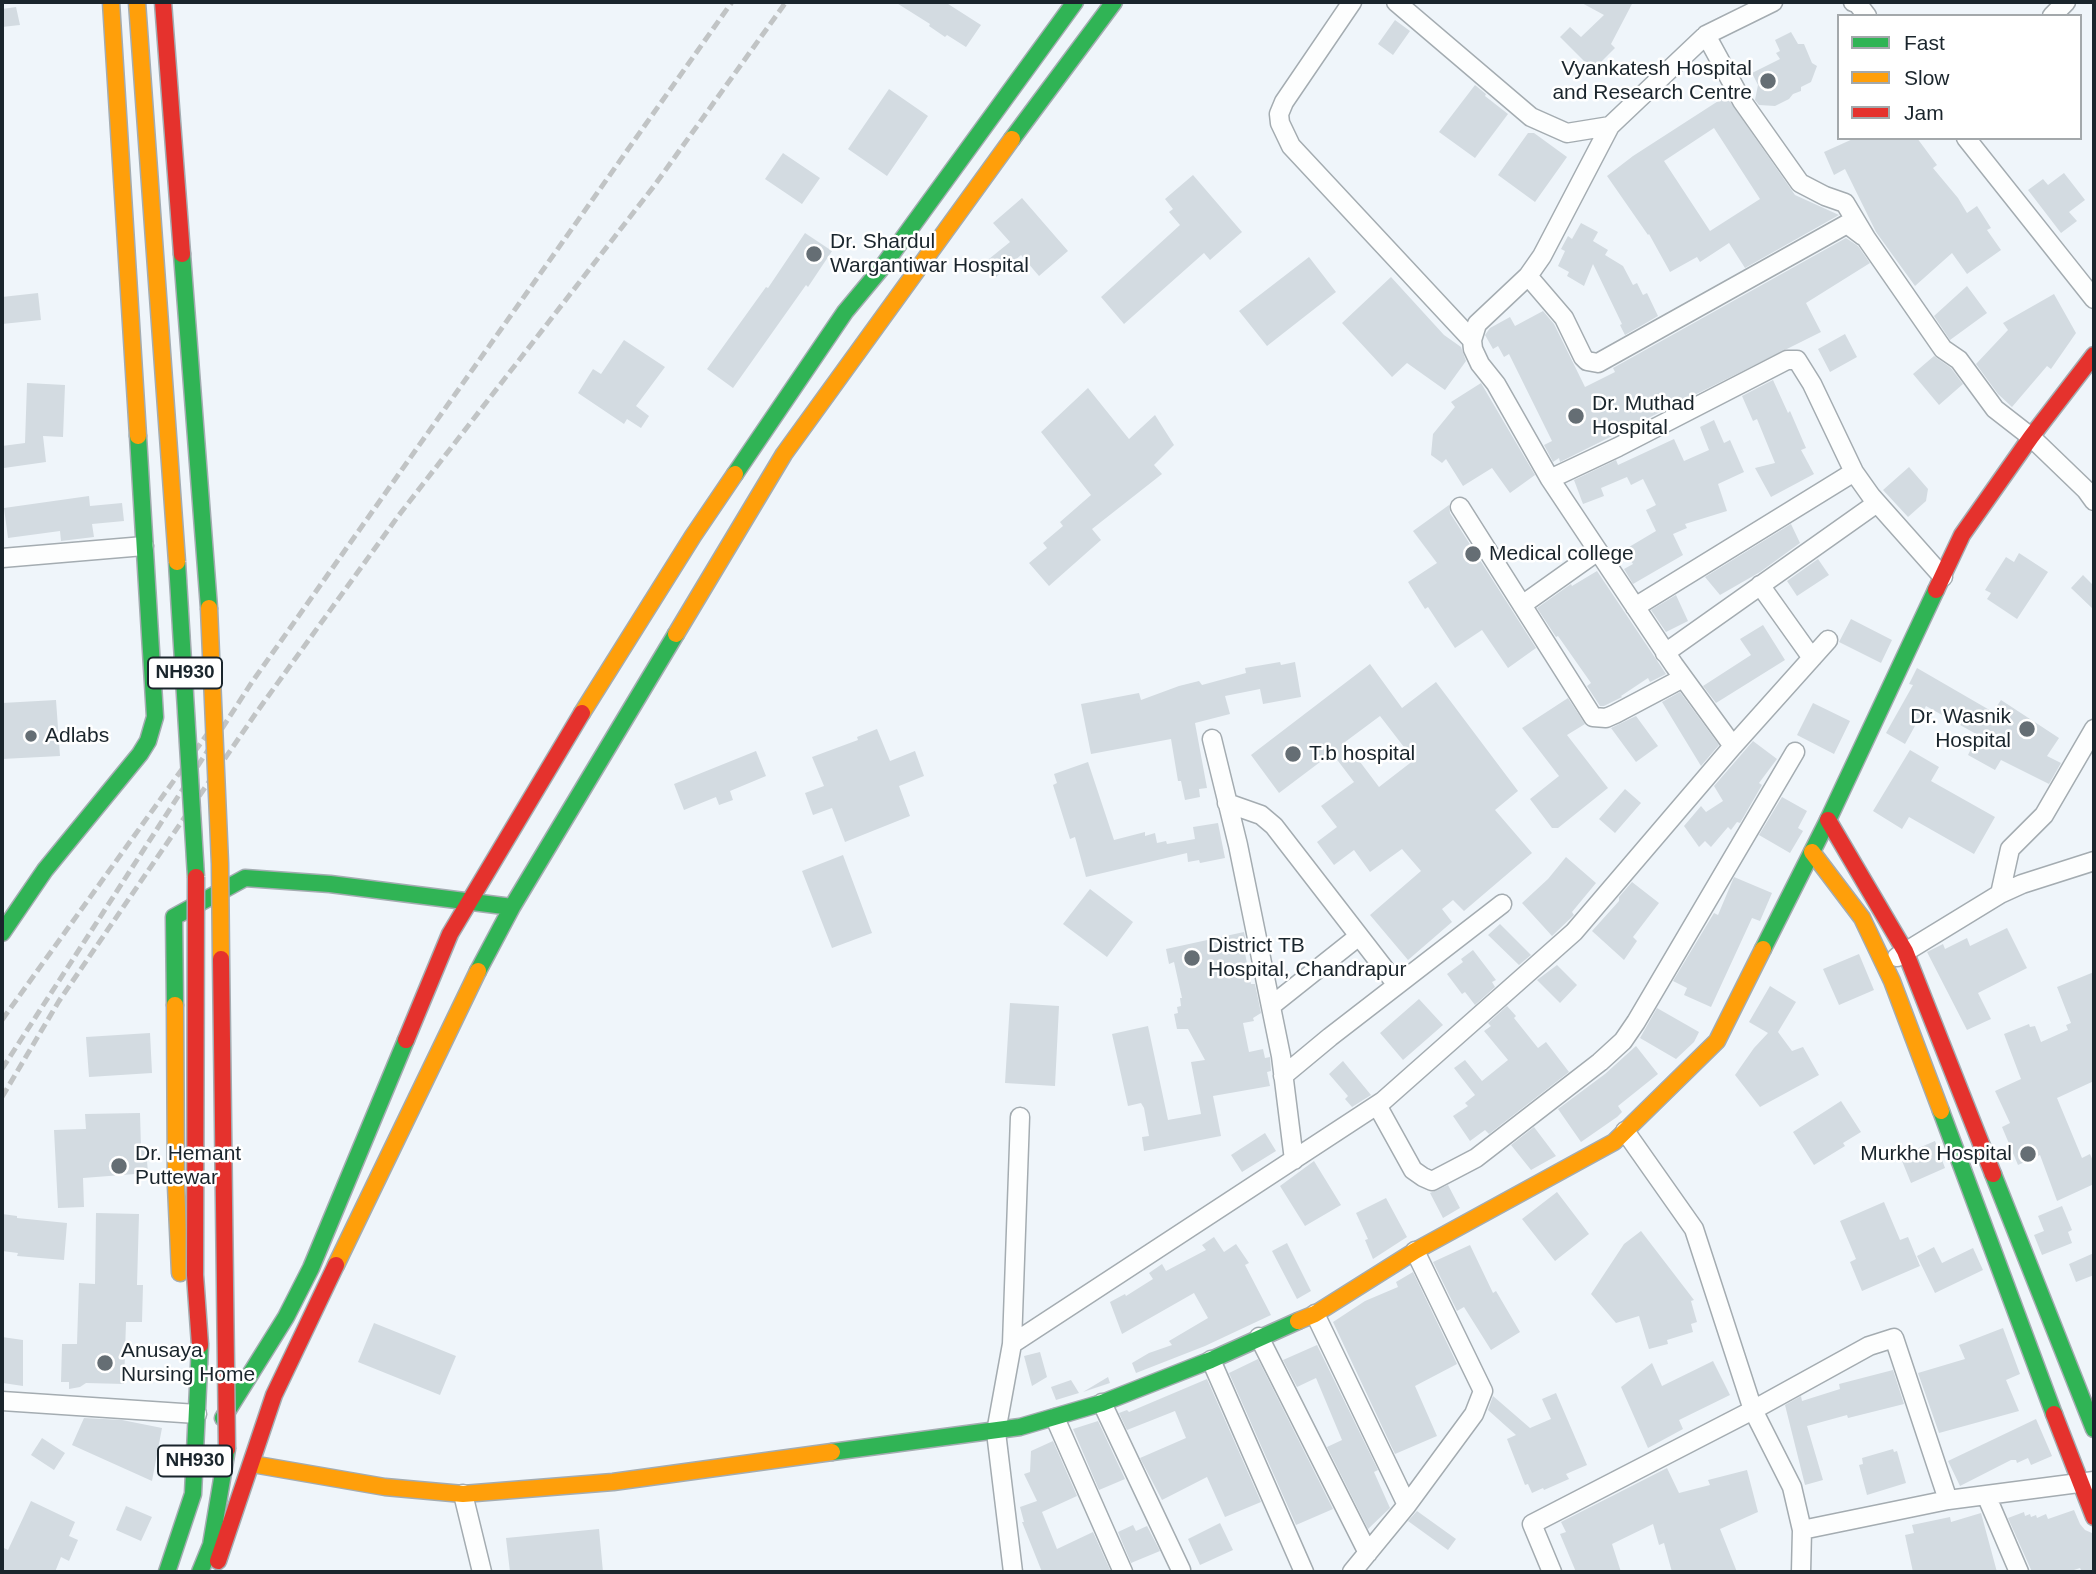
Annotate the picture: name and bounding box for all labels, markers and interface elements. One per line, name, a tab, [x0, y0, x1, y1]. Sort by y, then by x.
legend	[1837, 14, 2082, 140]
text: Fast	[1904, 31, 1945, 54]
place label: Vyankatesh Hospital and Research Centre	[1552, 56, 1752, 106]
text: Slow	[1904, 66, 1950, 89]
marker: Vyankatesh Hospital and Research Centre	[1758, 71, 1778, 91]
text: Jam	[1904, 101, 1944, 124]
place label: Dr. Shardul Wargantiwar Hospital	[830, 229, 1029, 279]
marker: Dr. Shardul Wargantiwar Hospital	[804, 244, 824, 264]
place label: Dr. Muthad Hospital	[1592, 391, 1695, 441]
marker: Dr. Muthad Hospital	[1566, 406, 1586, 426]
place label: Medical college	[1489, 541, 1634, 567]
marker: Medical college	[1463, 544, 1483, 564]
road number: NH930	[148, 658, 222, 688]
place label: Dr. Wasnik Hospital	[1910, 704, 2011, 754]
marker: Dr. Wasnik Hospital	[2017, 719, 2037, 739]
place label: Adlabs	[45, 723, 109, 749]
marker: Adlabs	[23, 728, 39, 744]
place label: T.b hospital	[1309, 741, 1415, 767]
marker: T.b hospital	[1283, 744, 1303, 764]
place label: District TB Hospital, Chandrapur	[1208, 933, 1406, 983]
marker: District TB Hospital, Chandrapur	[1182, 948, 1202, 968]
place label: Dr. Hemant Puttewar	[135, 1141, 241, 1191]
place label: Murkhe Hospital	[1860, 1141, 2012, 1167]
marker: Murkhe Hospital	[2018, 1144, 2038, 1164]
marker: Dr. Hemant Puttewar	[109, 1156, 129, 1176]
place label: Anusaya Nursing Home	[121, 1338, 255, 1388]
marker: Anusaya Nursing Home	[95, 1353, 115, 1373]
road number: NH930	[158, 1446, 232, 1476]

